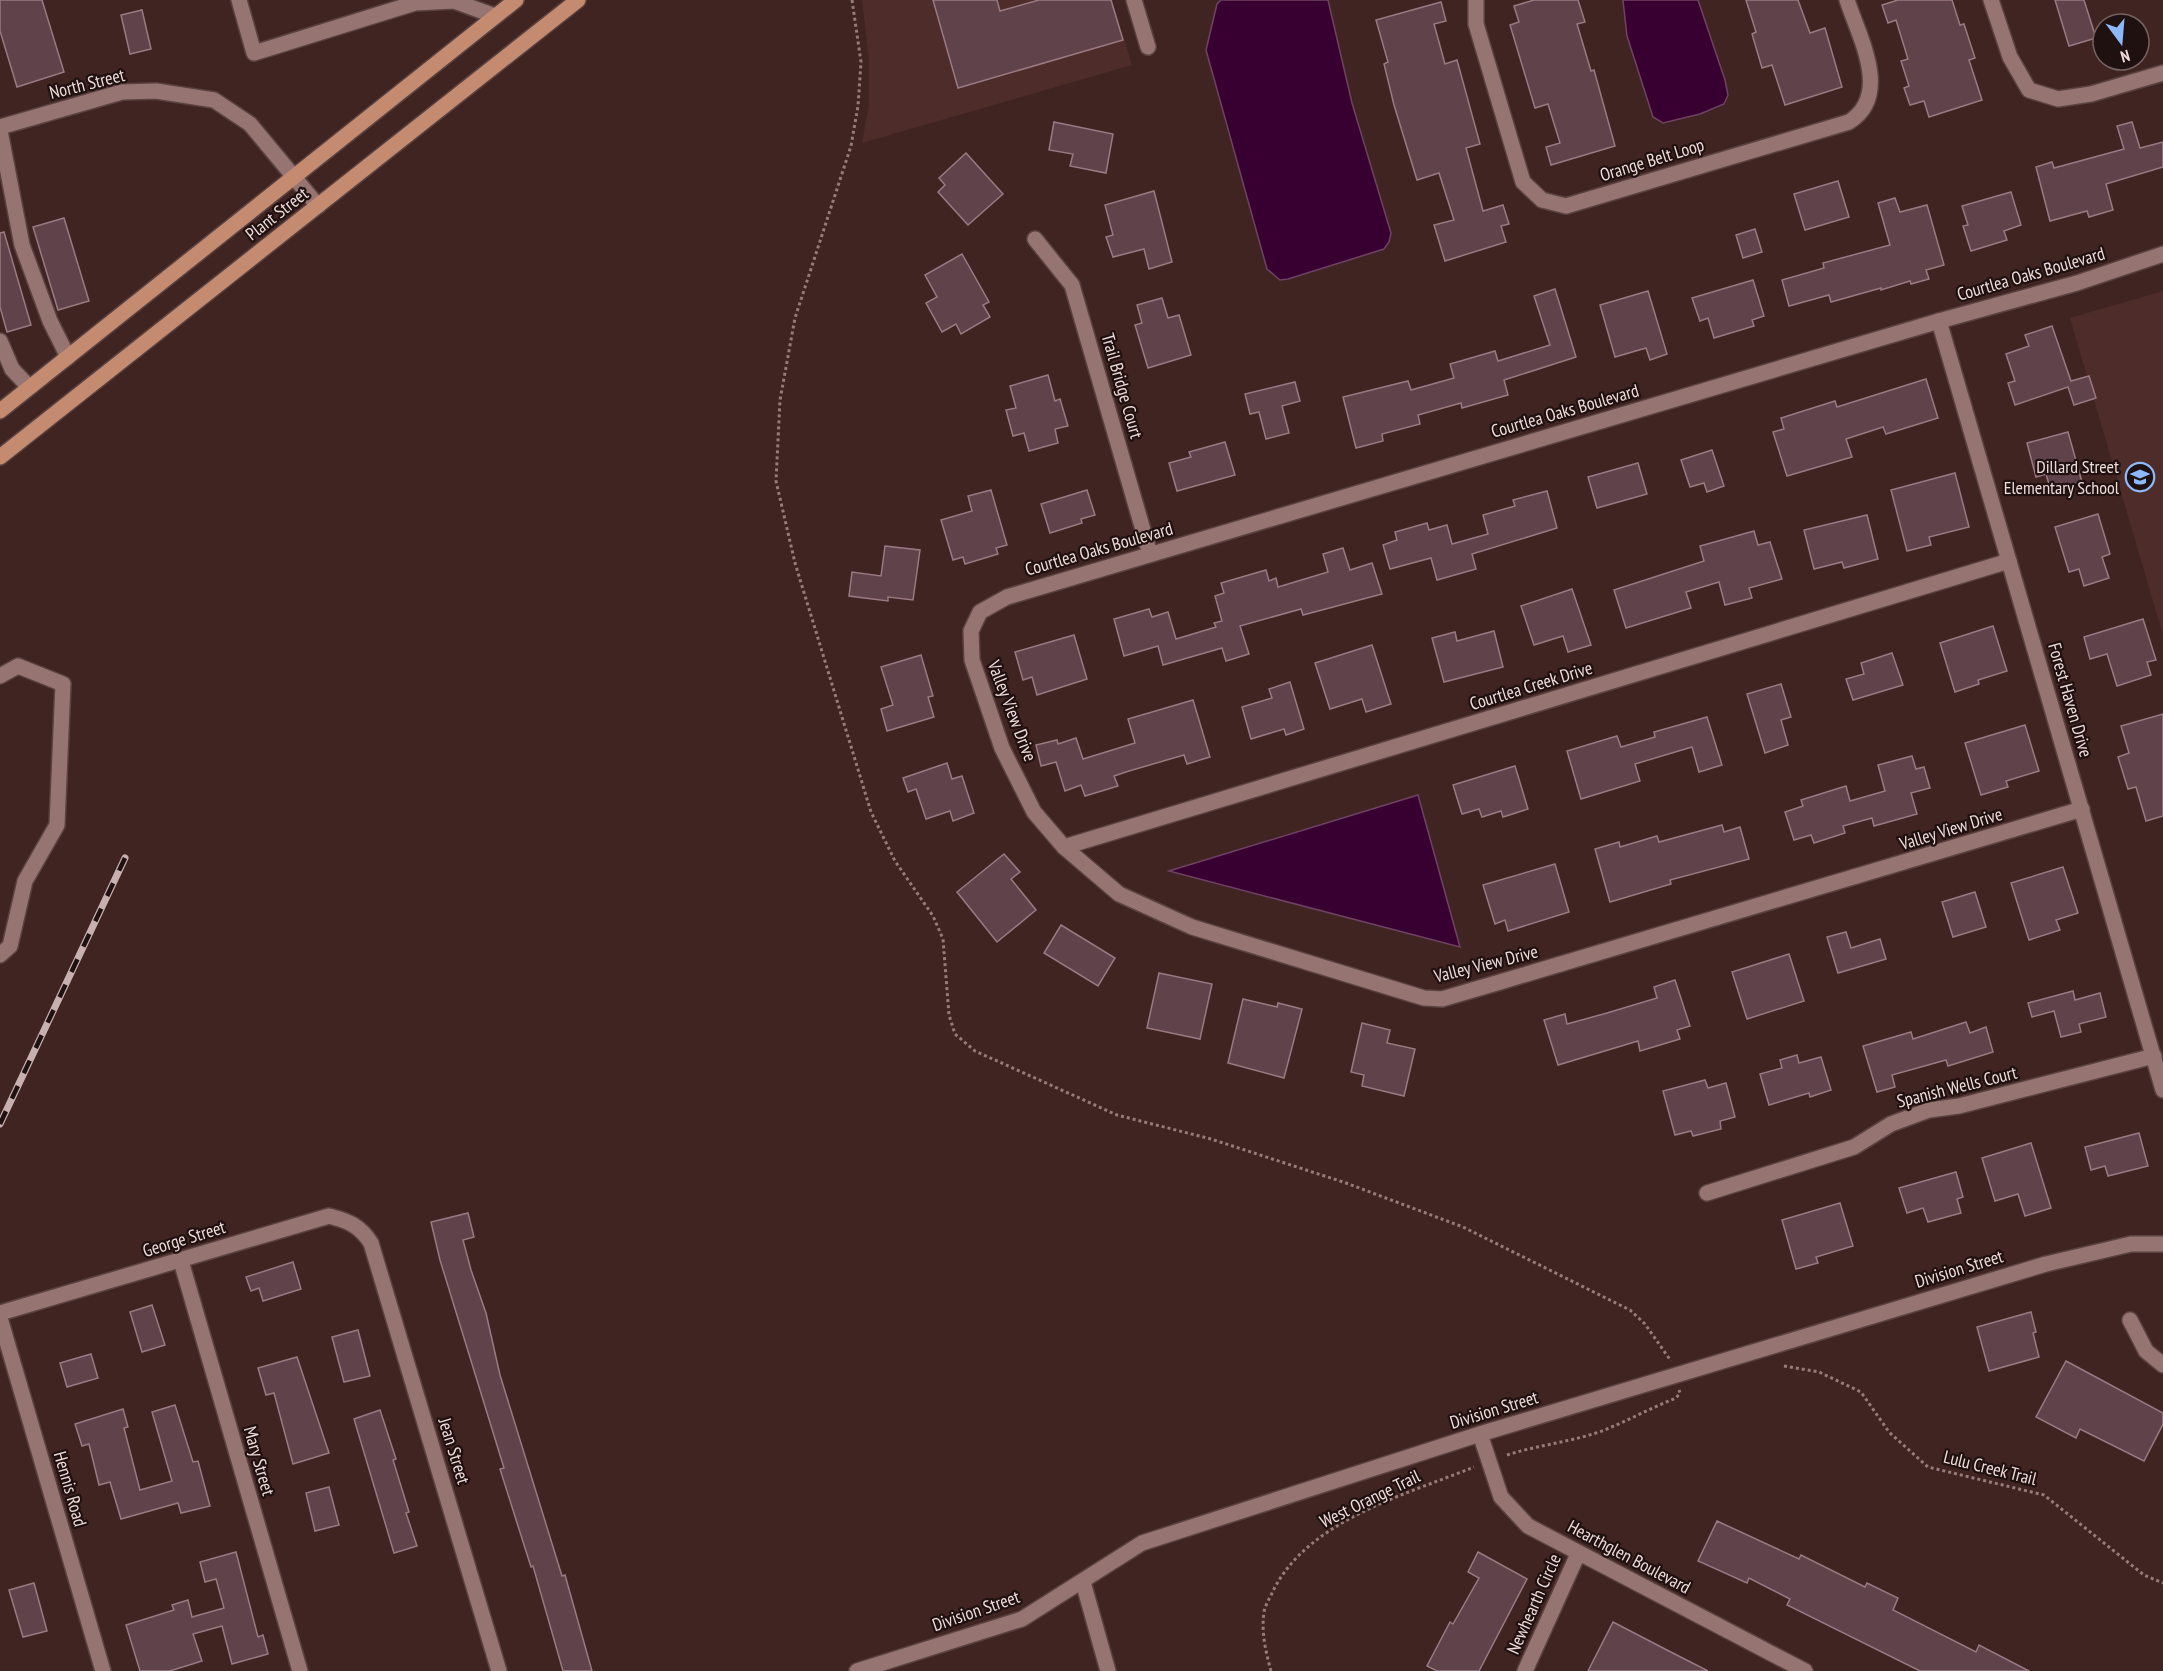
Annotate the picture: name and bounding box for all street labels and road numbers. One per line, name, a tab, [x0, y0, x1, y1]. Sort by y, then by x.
street label: North Street	[47, 63, 127, 104]
street label: Orange Belt Loop	[1597, 133, 1707, 186]
street label: Plant Street	[241, 182, 313, 245]
street label: Courtlea Oaks Boulevard	[1954, 241, 2107, 306]
street label: Trail Bridge Court	[1096, 331, 1148, 441]
street label: Courtlea Oaks Boulevard	[1488, 378, 1641, 443]
street label: Courtlea Oaks Boulevard	[1022, 516, 1175, 581]
street label: Forest Haven Drive	[2043, 640, 2098, 760]
street label: Valley View Drive	[982, 656, 1042, 765]
street label: Courtlea Creek Drive	[1467, 656, 1595, 715]
street label: Valley View Drive	[1896, 802, 2005, 855]
street label: Valley View Drive	[1431, 940, 1540, 988]
street label: Spanish Wells Court	[1894, 1060, 2019, 1113]
street label: George Street	[140, 1215, 228, 1262]
street label: Division Street	[1912, 1244, 2006, 1293]
street label: Division Street	[1447, 1385, 1541, 1434]
street label: Jean Street	[433, 1414, 475, 1487]
street label: Mary Street	[239, 1424, 280, 1498]
street label: Lulu Creek Trail	[1941, 1445, 2040, 1490]
street label: Hennis Road	[49, 1448, 92, 1529]
street label: West Orange Trail	[1316, 1464, 1425, 1533]
street label: Hearthglen Boulevard	[1564, 1514, 1695, 1599]
street label: Newhearth Circle	[1501, 1550, 1566, 1657]
street label: Division Street	[929, 1585, 1023, 1636]

